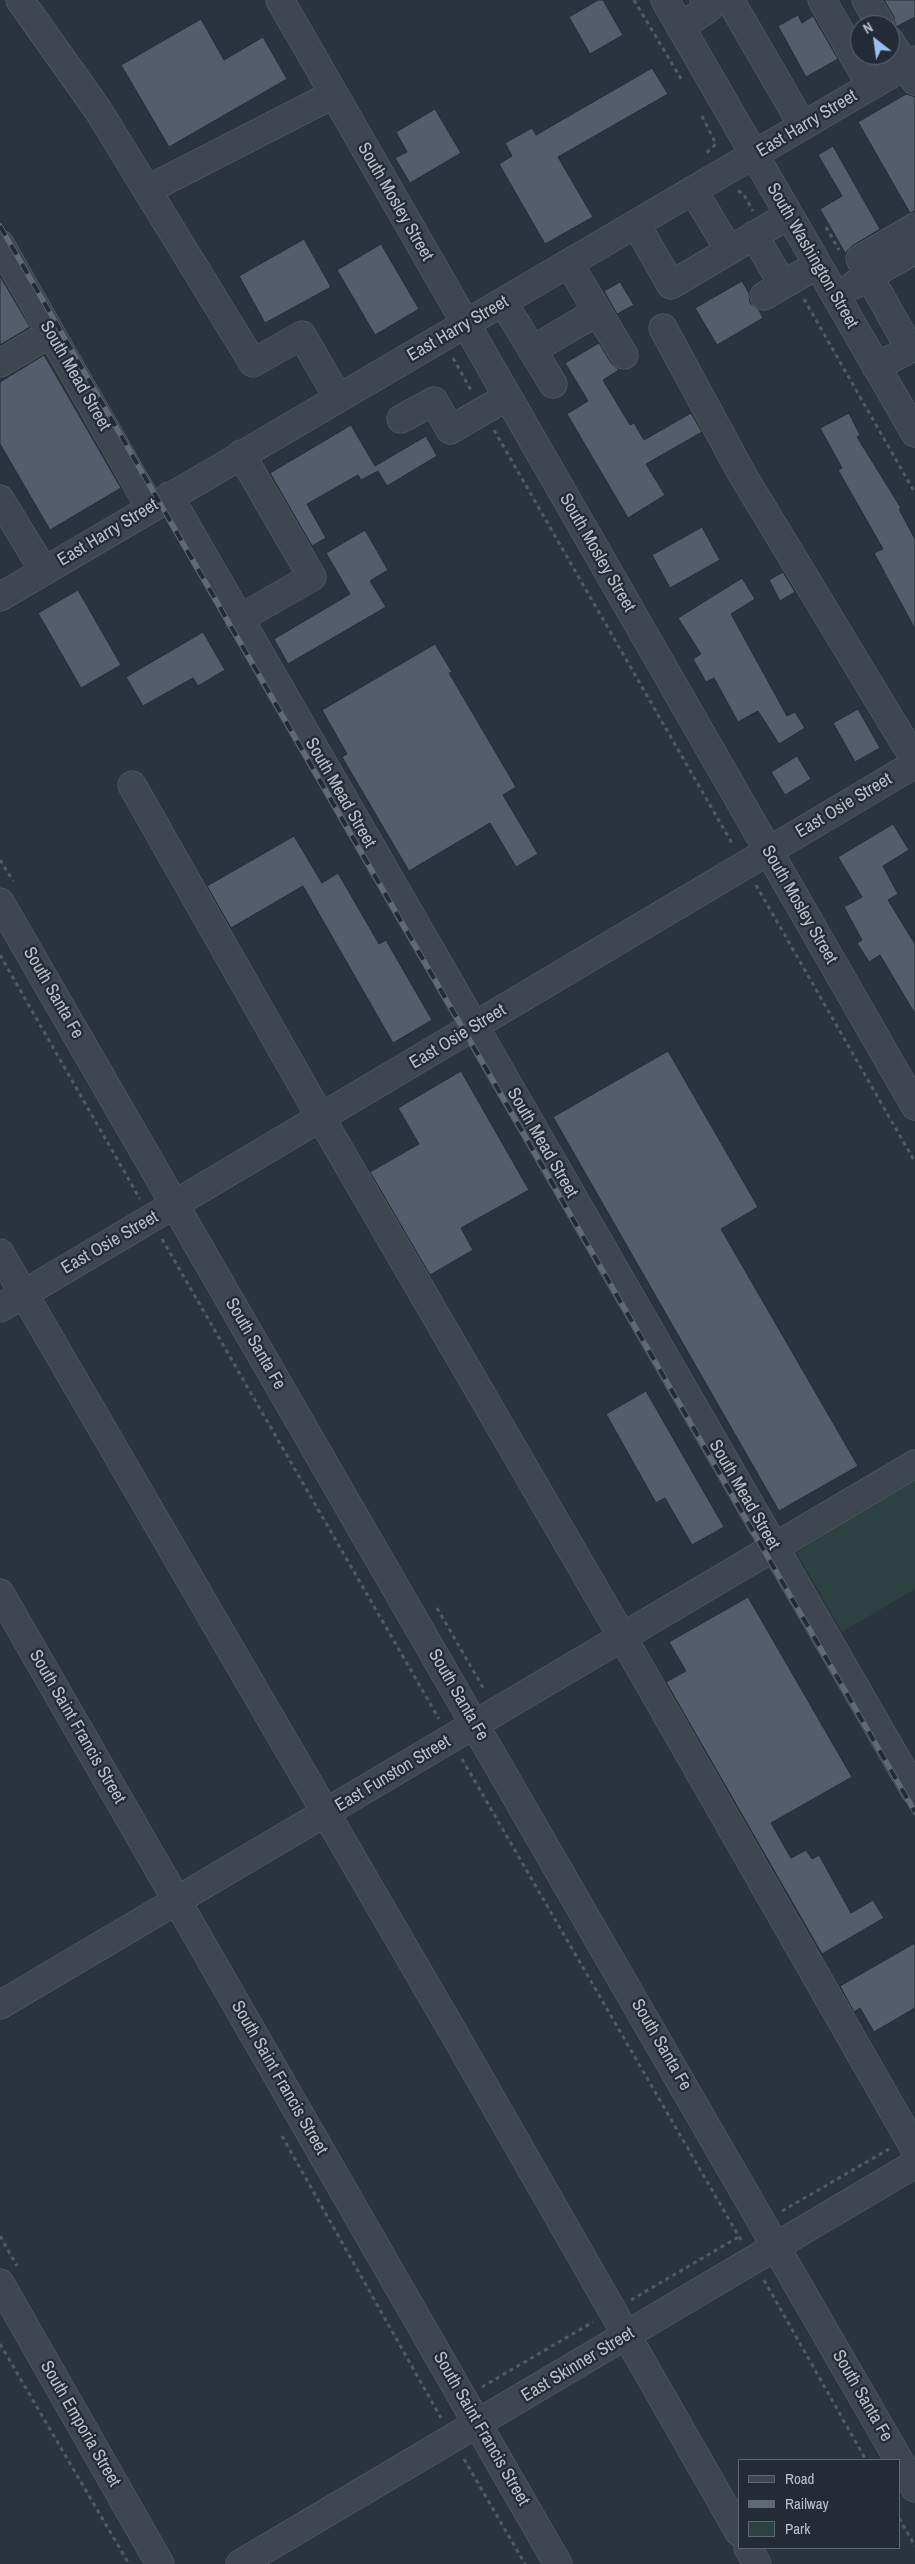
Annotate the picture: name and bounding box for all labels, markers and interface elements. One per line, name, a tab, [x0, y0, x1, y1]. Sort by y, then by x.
north arrow	[850, 15, 900, 65]
text: N	[860, 18, 876, 38]
street label: East Harry Street	[753, 86, 861, 162]
street label: South Mosley Street	[352, 139, 438, 265]
street label: South Washington Street	[762, 179, 862, 333]
street label: East Harry Street	[404, 291, 512, 367]
street label: South Mead Street	[35, 317, 115, 435]
street label: South Mosley Street	[554, 490, 640, 616]
street label: East Harry Street	[54, 495, 162, 571]
street label: South Mead Street	[300, 734, 380, 852]
street label: East Osie Street	[792, 769, 896, 843]
street label: South Mosley Street	[756, 842, 842, 968]
street label: South Santa Fe	[18, 943, 88, 1043]
street label: East Osie Street	[406, 1000, 510, 1074]
street label: South Mead Street	[502, 1084, 582, 1202]
street label: East Osie Street	[58, 1207, 162, 1279]
street label: South Santa Fe	[220, 1294, 290, 1394]
street label: South Mead Street	[704, 1436, 784, 1554]
street label: South Santa Fe	[423, 1645, 493, 1745]
street label: South Saint Francis Street	[24, 1646, 130, 1808]
street label: East Funston Street	[332, 1731, 454, 1817]
street label: South Santa Fe	[626, 1995, 696, 2095]
street label: South Saint Francis Street	[226, 1997, 332, 2159]
street label: East Skinner Street	[518, 2323, 638, 2407]
street label: South Santa Fe	[827, 2346, 897, 2446]
street label: South Saint Francis Street	[428, 2348, 534, 2510]
street label: South Emporia Street	[35, 2357, 125, 2491]
legend	[738, 2459, 900, 2549]
text: Road	[785, 2468, 814, 2489]
text: Railway	[785, 2493, 829, 2514]
text: Park	[785, 2518, 810, 2539]

